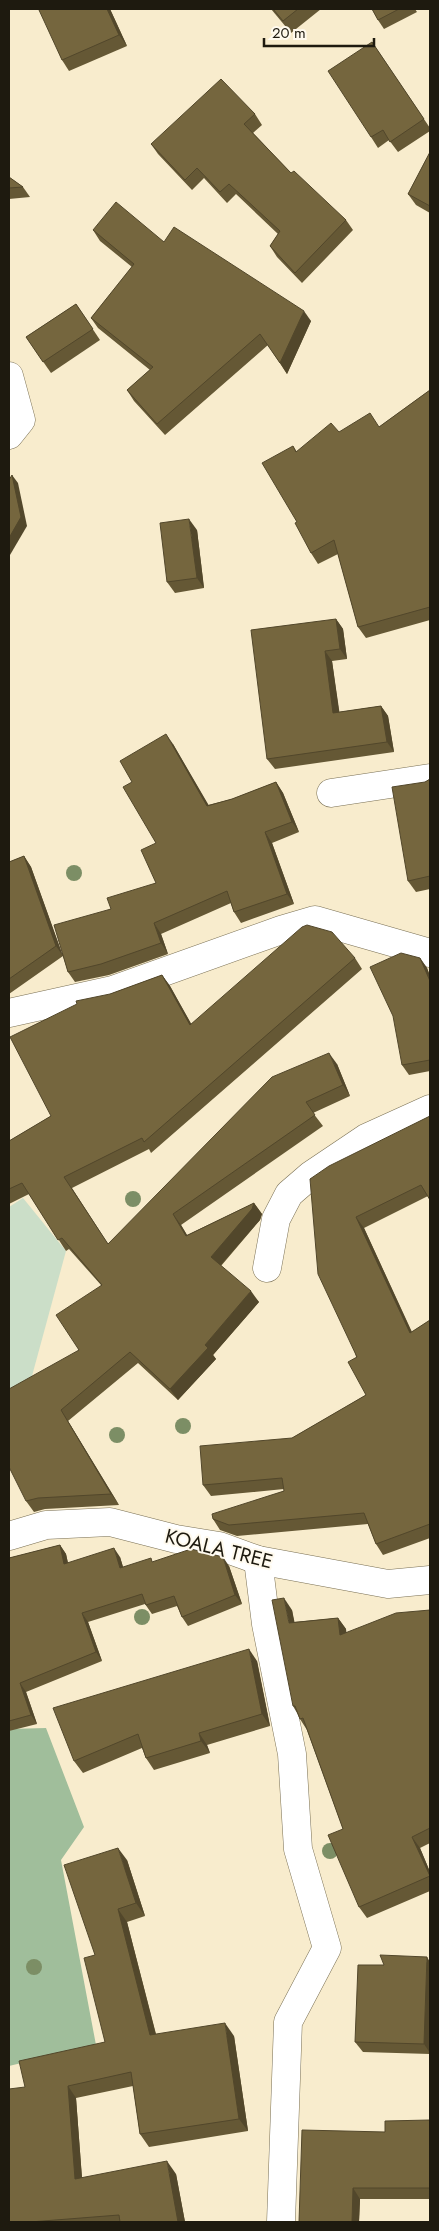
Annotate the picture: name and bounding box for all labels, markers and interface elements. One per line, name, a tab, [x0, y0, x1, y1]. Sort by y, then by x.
scale bar	[264, 15, 374, 47]
text: 20 m	[272, 22, 306, 44]
street label: KOALA TREE	[162, 1522, 276, 1576]

